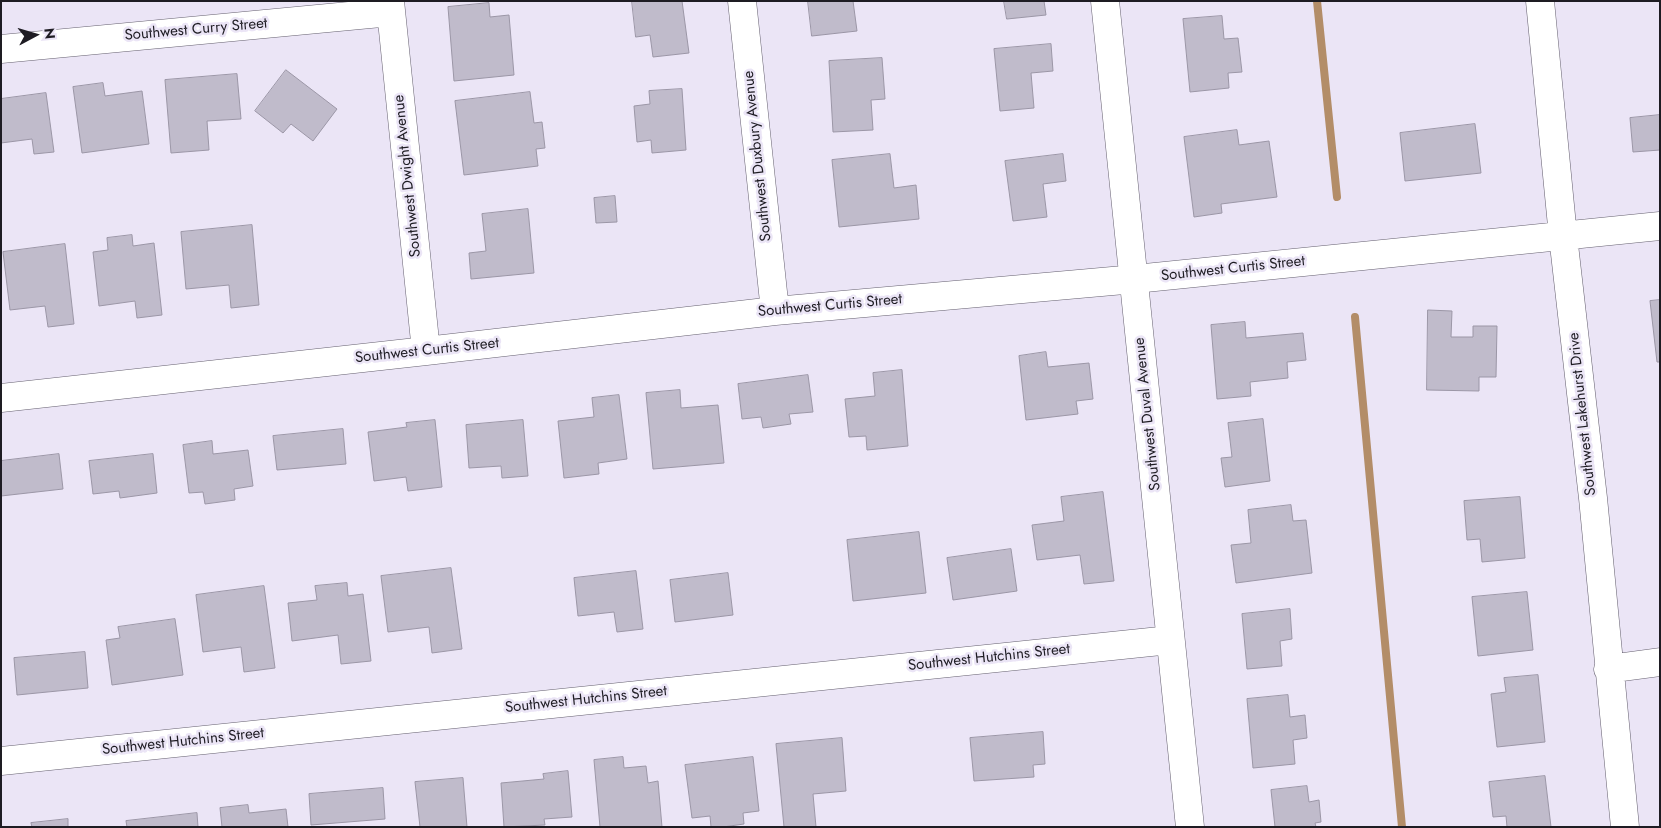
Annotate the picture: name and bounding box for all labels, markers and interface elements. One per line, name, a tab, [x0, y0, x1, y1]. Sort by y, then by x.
north arrow	[10, 10, 60, 60]
street label: Southwest Curry Street	[124, 15, 268, 45]
text: N	[39, 27, 60, 40]
street label: Southwest Duxbury Avenue	[740, 70, 776, 242]
street label: Southwest Dwight Avenue	[391, 94, 425, 258]
street label: Southwest Curtis Street	[1160, 252, 1306, 286]
street label: Southwest Curtis Street	[757, 291, 903, 321]
street label: Southwest Lakehurst Drive	[1565, 332, 1601, 496]
street label: Southwest Curtis Street	[354, 334, 500, 368]
street label: Southwest Duval Avenue	[1131, 336, 1165, 492]
street label: Southwest Hutchins Street	[907, 641, 1071, 675]
street label: Southwest Hutchins Street	[504, 683, 668, 717]
street label: Southwest Hutchins Street	[101, 725, 265, 759]

